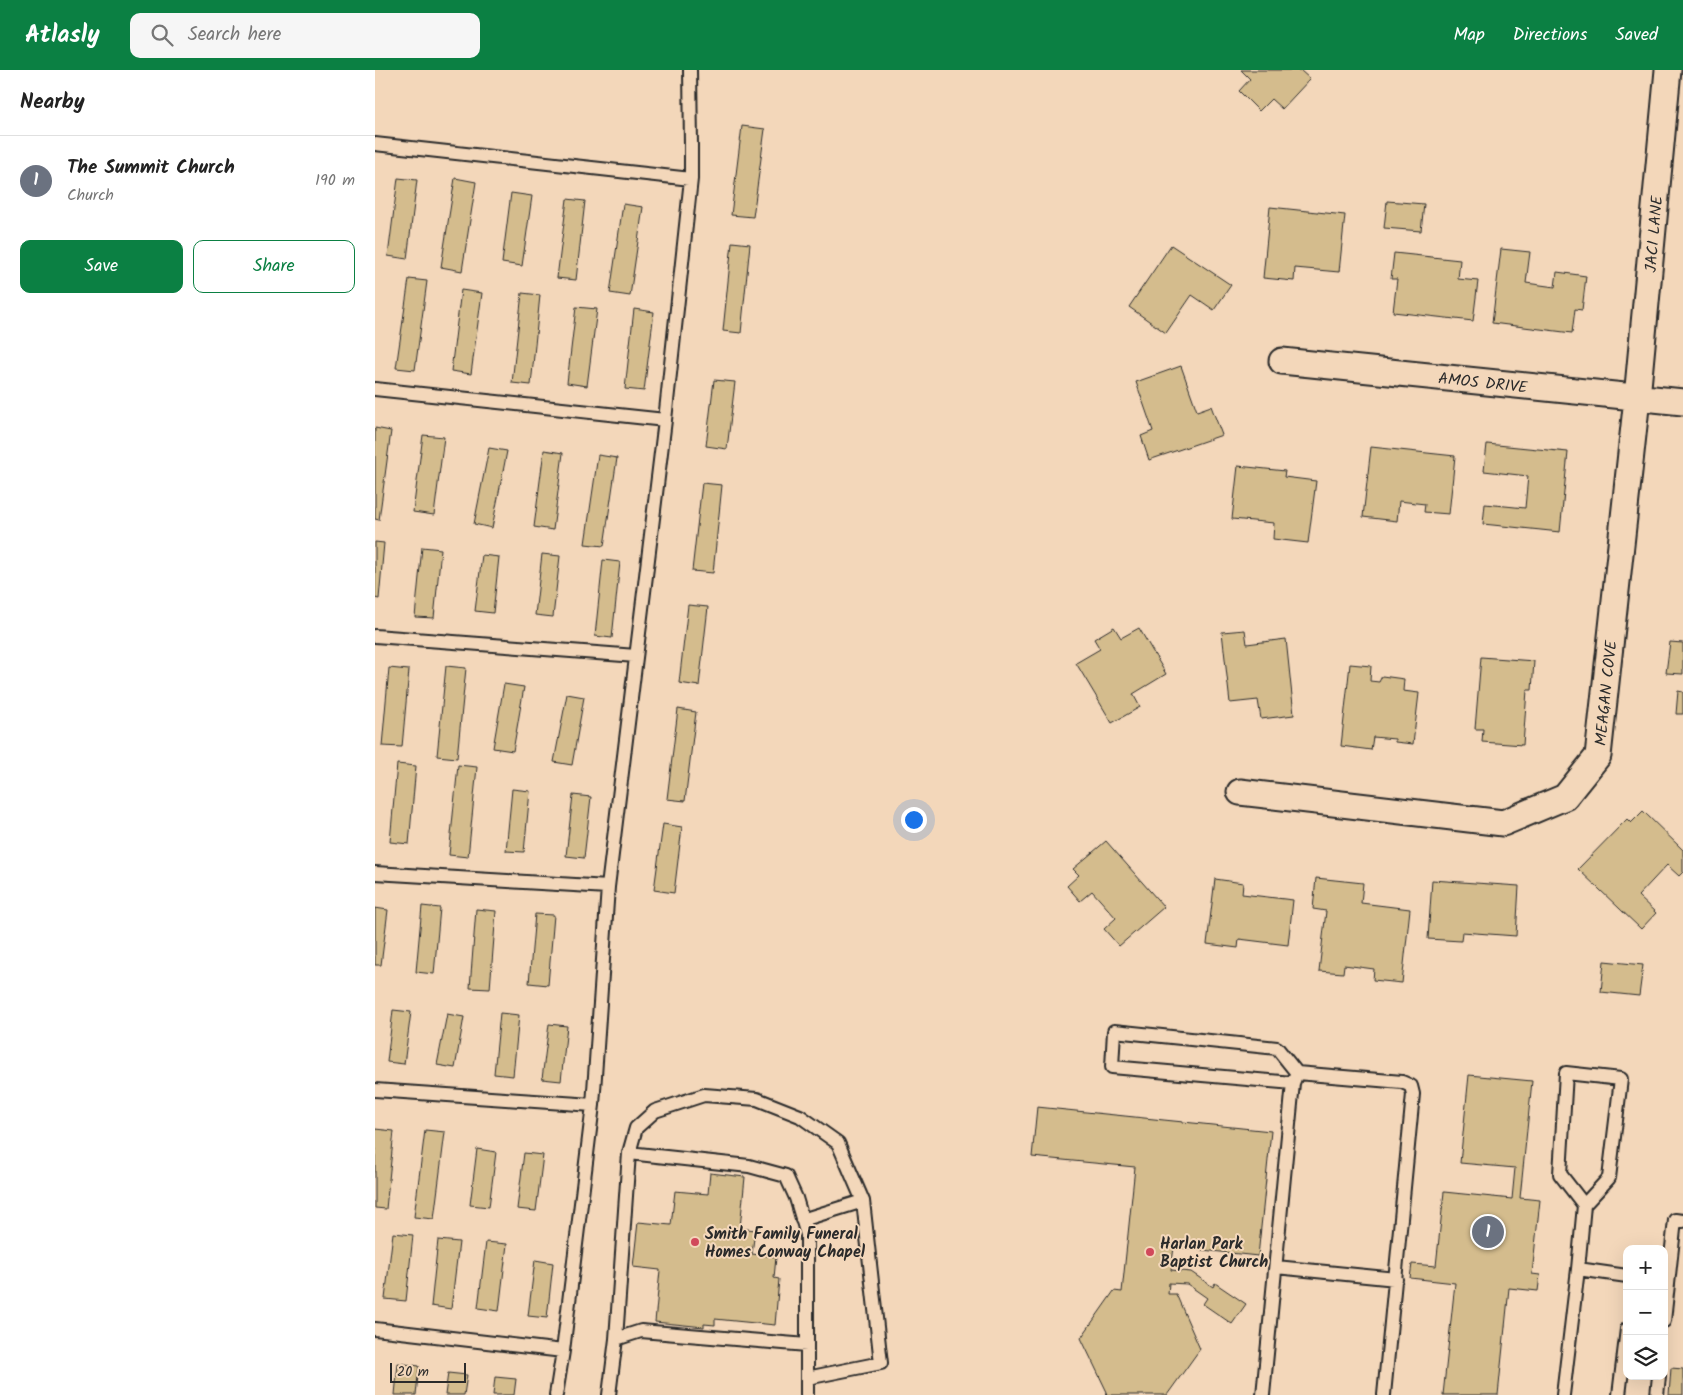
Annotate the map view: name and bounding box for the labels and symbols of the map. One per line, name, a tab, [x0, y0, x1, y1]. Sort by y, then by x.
street label: JACI LANE	[1639, 194, 1670, 273]
street label: AMOS DRIVE	[1437, 366, 1529, 401]
street label: MEAGAN COVE	[1589, 639, 1625, 747]
your location	[901, 807, 927, 833]
pin: 1	[1472, 1213, 1504, 1251]
place label: Smith Family Funeral Homes Conway Chapel	[705, 1222, 866, 1265]
place label: Harlan Park Baptist Church	[1160, 1232, 1268, 1275]
marker: Smith Family Funeral Homes Conway Chapel	[689, 1236, 701, 1248]
marker: Harlan Park Baptist Church	[1144, 1246, 1156, 1258]
scale bar	[390, 1360, 466, 1383]

